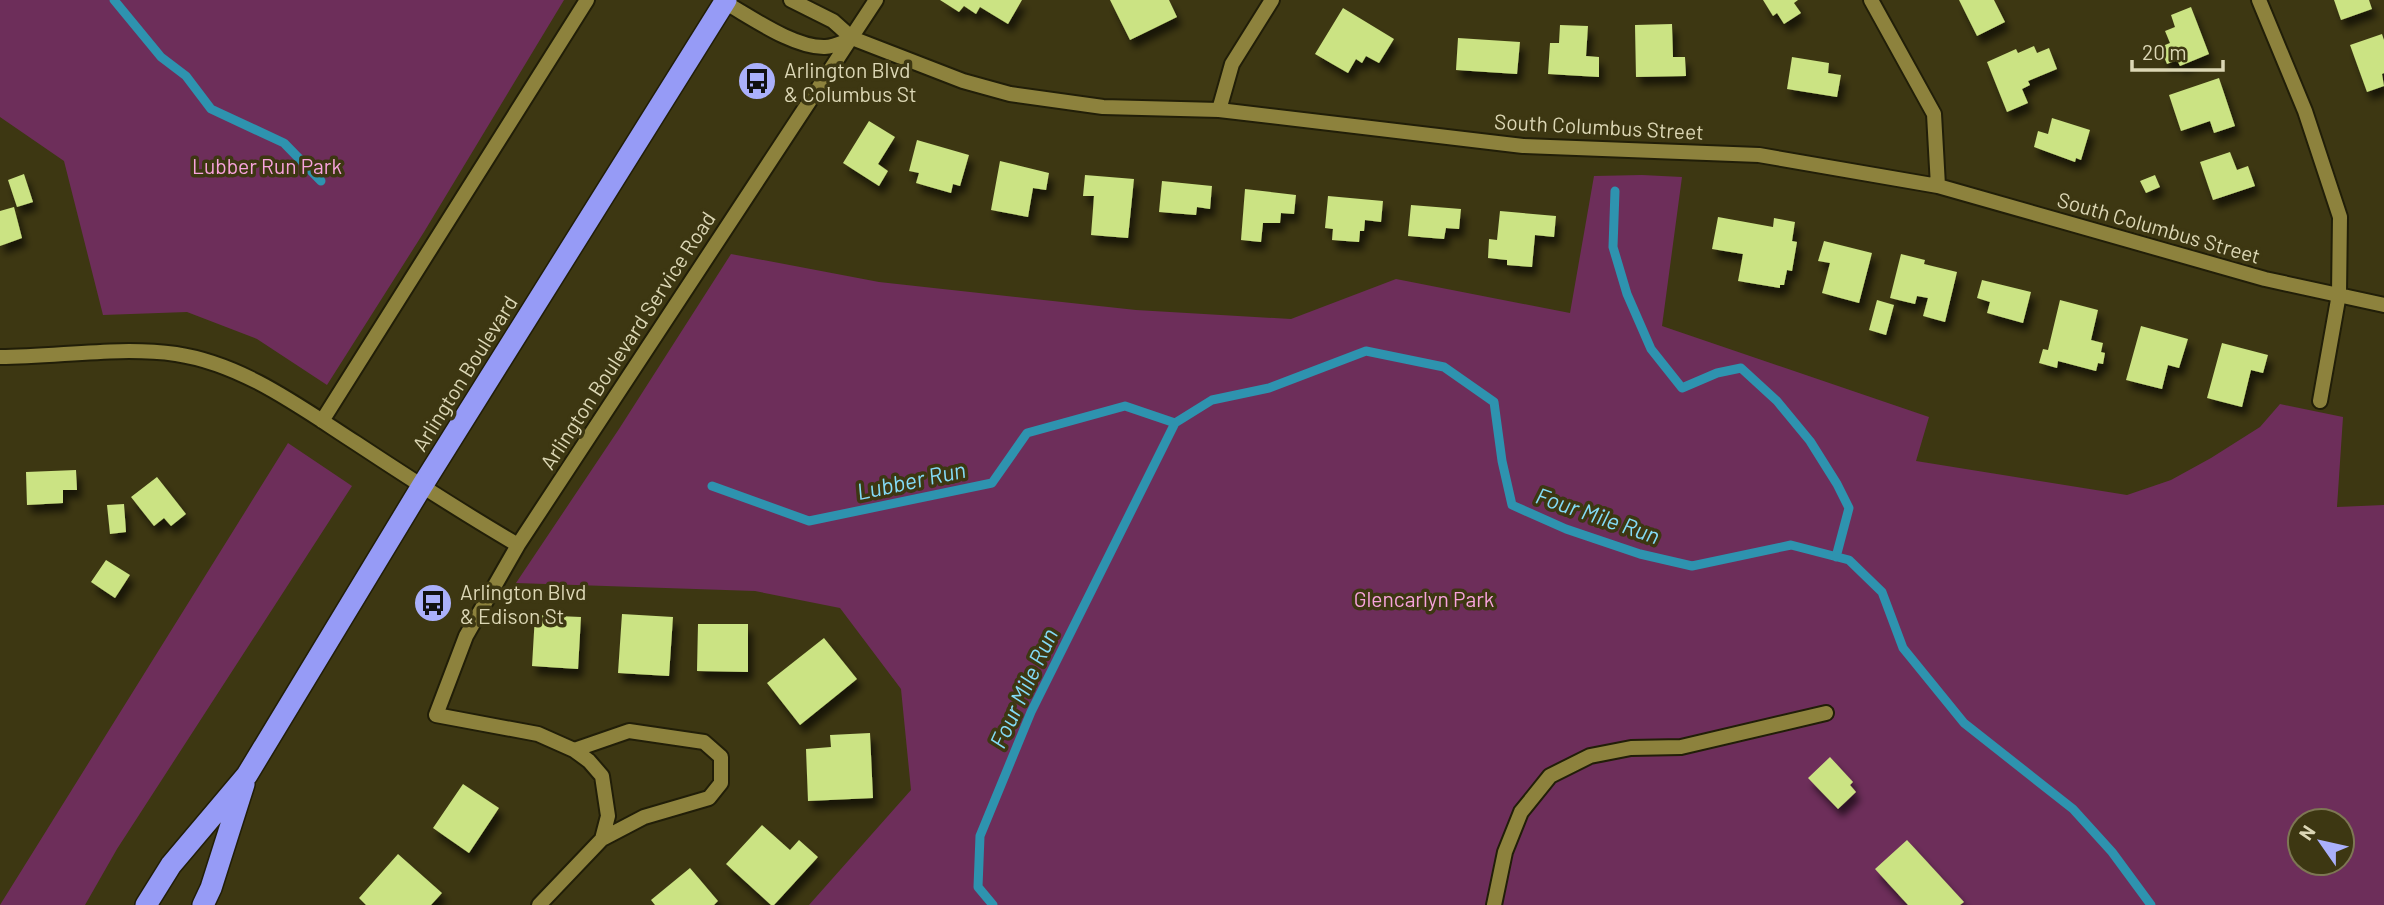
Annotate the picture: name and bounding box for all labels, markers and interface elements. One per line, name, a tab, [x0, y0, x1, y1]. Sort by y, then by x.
scale bar	[2132, 28, 2223, 72]
text: 20 m	[2142, 39, 2187, 64]
place label: Arlington Blvd & Columbus St	[784, 57, 917, 106]
bus stop icon: Arlington Blvd & Columbus St	[736, 60, 778, 102]
street label: South Columbus Street	[1493, 108, 1705, 144]
park label: Lubber Run Park	[192, 153, 342, 178]
street label: South Columbus Street	[2055, 186, 2263, 268]
street label: Arlington Boulevard Service Road	[534, 206, 720, 474]
street label: Arlington Boulevard	[406, 291, 522, 455]
water label: Lubber Run	[854, 455, 968, 505]
water label: Four Mile Run	[1532, 481, 1664, 549]
place label: Arlington Blvd & Edison St	[460, 579, 587, 628]
bus stop icon: Arlington Blvd & Edison St	[412, 582, 454, 624]
park label: Glencarlyn Park	[1354, 586, 1494, 611]
water label: Four Mile Run	[983, 624, 1063, 752]
north arrow	[2286, 807, 2356, 877]
text: N	[2293, 821, 2320, 844]

